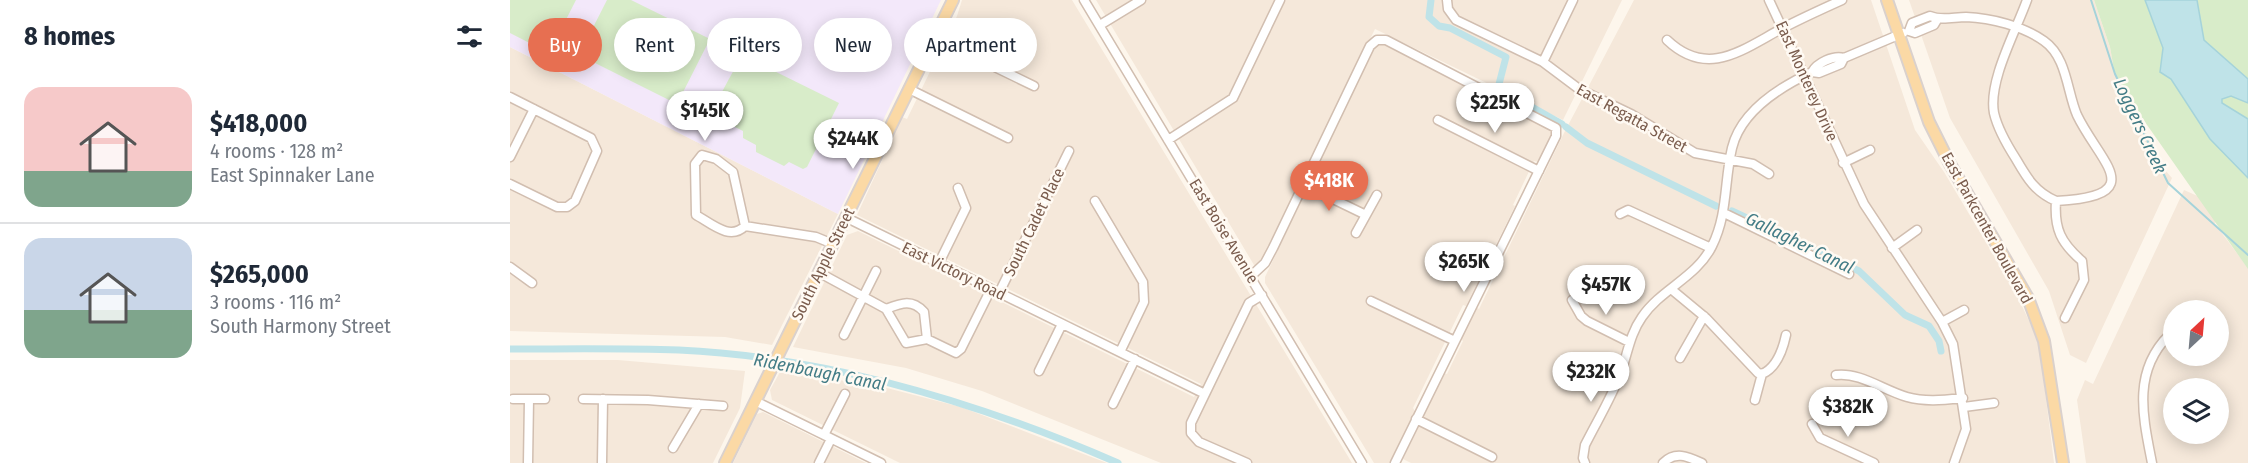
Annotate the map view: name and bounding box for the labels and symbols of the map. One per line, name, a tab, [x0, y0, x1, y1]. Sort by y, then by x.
street label: East Monterey Drive	[1772, 18, 1842, 144]
water label: Loggers Creek	[2108, 75, 2172, 177]
street label: East Regatta Street	[1573, 80, 1691, 157]
pin: $225K	[1453, 83, 1537, 134]
pin: $145K	[663, 91, 747, 142]
pin: $244K	[811, 119, 895, 170]
street label: East Parkcenter Boulevard	[1937, 149, 2037, 307]
pin: $418K	[1287, 161, 1371, 212]
street label: South Cadet Place	[1000, 165, 1068, 279]
street label: East Boise Avenue	[1185, 175, 1263, 287]
street label: South Apple Street	[788, 204, 859, 323]
water label: Gallagher Canal	[1742, 207, 1858, 279]
street label: East Victory Road	[899, 238, 1009, 304]
pin: $265K	[1422, 242, 1506, 293]
pin: $457K	[1564, 265, 1648, 316]
north arrow	[2163, 300, 2229, 366]
water label: Ridenbaugh Canal	[752, 348, 888, 396]
pin: $232K	[1549, 352, 1633, 403]
pin: $382K	[1806, 387, 1890, 438]

